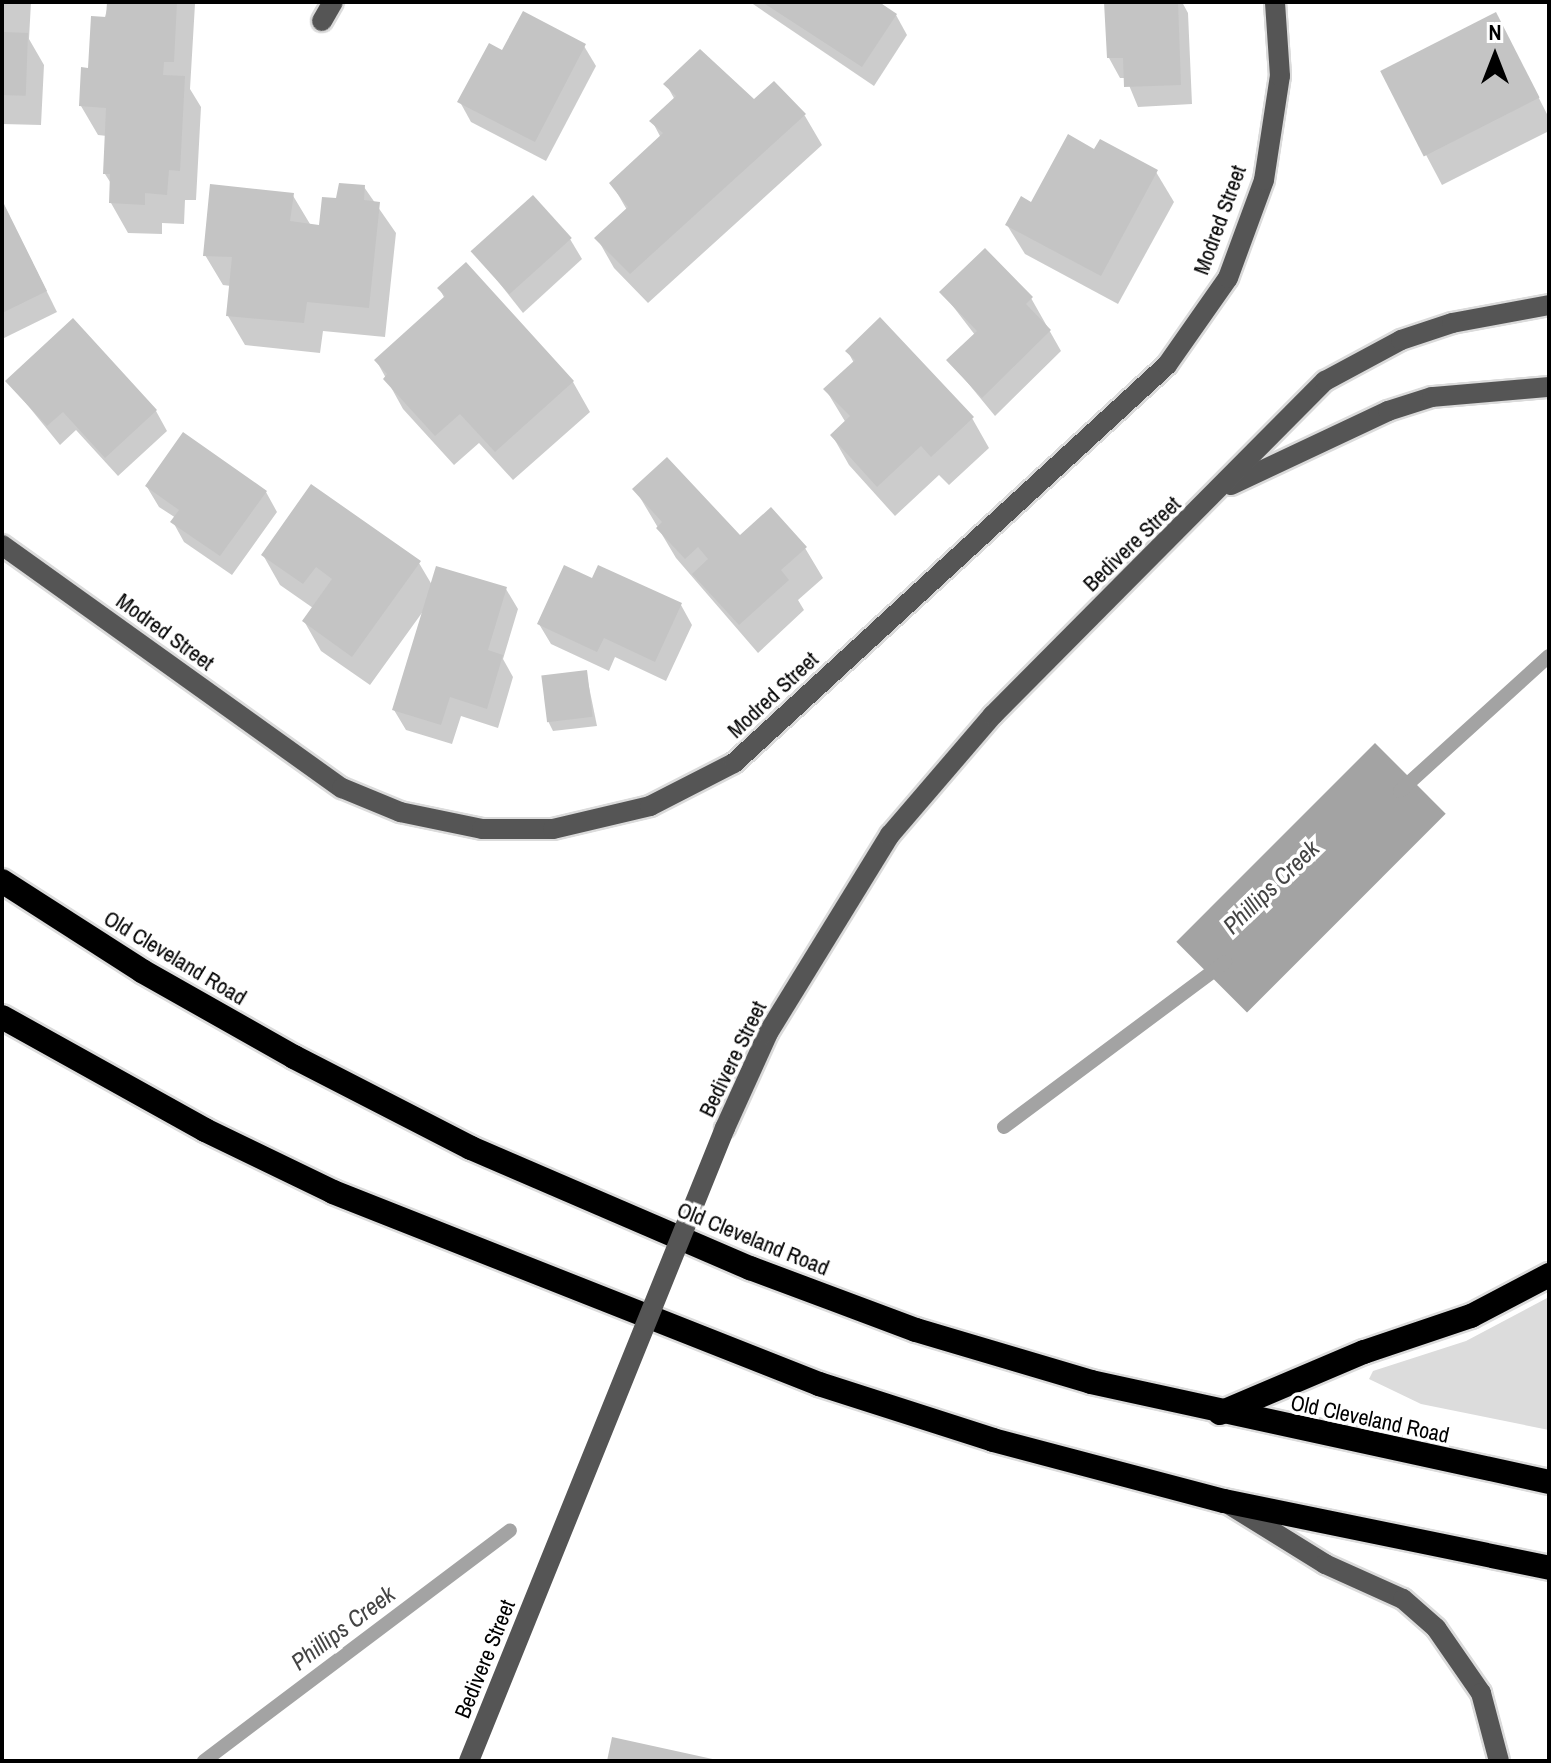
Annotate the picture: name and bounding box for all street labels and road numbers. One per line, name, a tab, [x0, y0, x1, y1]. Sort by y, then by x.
street label: Modred Street	[1188, 162, 1252, 278]
street label: Bedivere Street	[1078, 491, 1186, 597]
street label: Modred Street	[111, 588, 219, 676]
street label: Modred Street	[722, 646, 824, 744]
street label: Old Cleveland Road	[99, 905, 251, 1011]
street label: Bedivere Street	[694, 997, 772, 1121]
street label: Old Cleveland Road	[673, 1197, 833, 1281]
street label: Old Cleveland Road	[1288, 1389, 1452, 1449]
street label: Bedivere Street	[449, 1596, 521, 1722]

